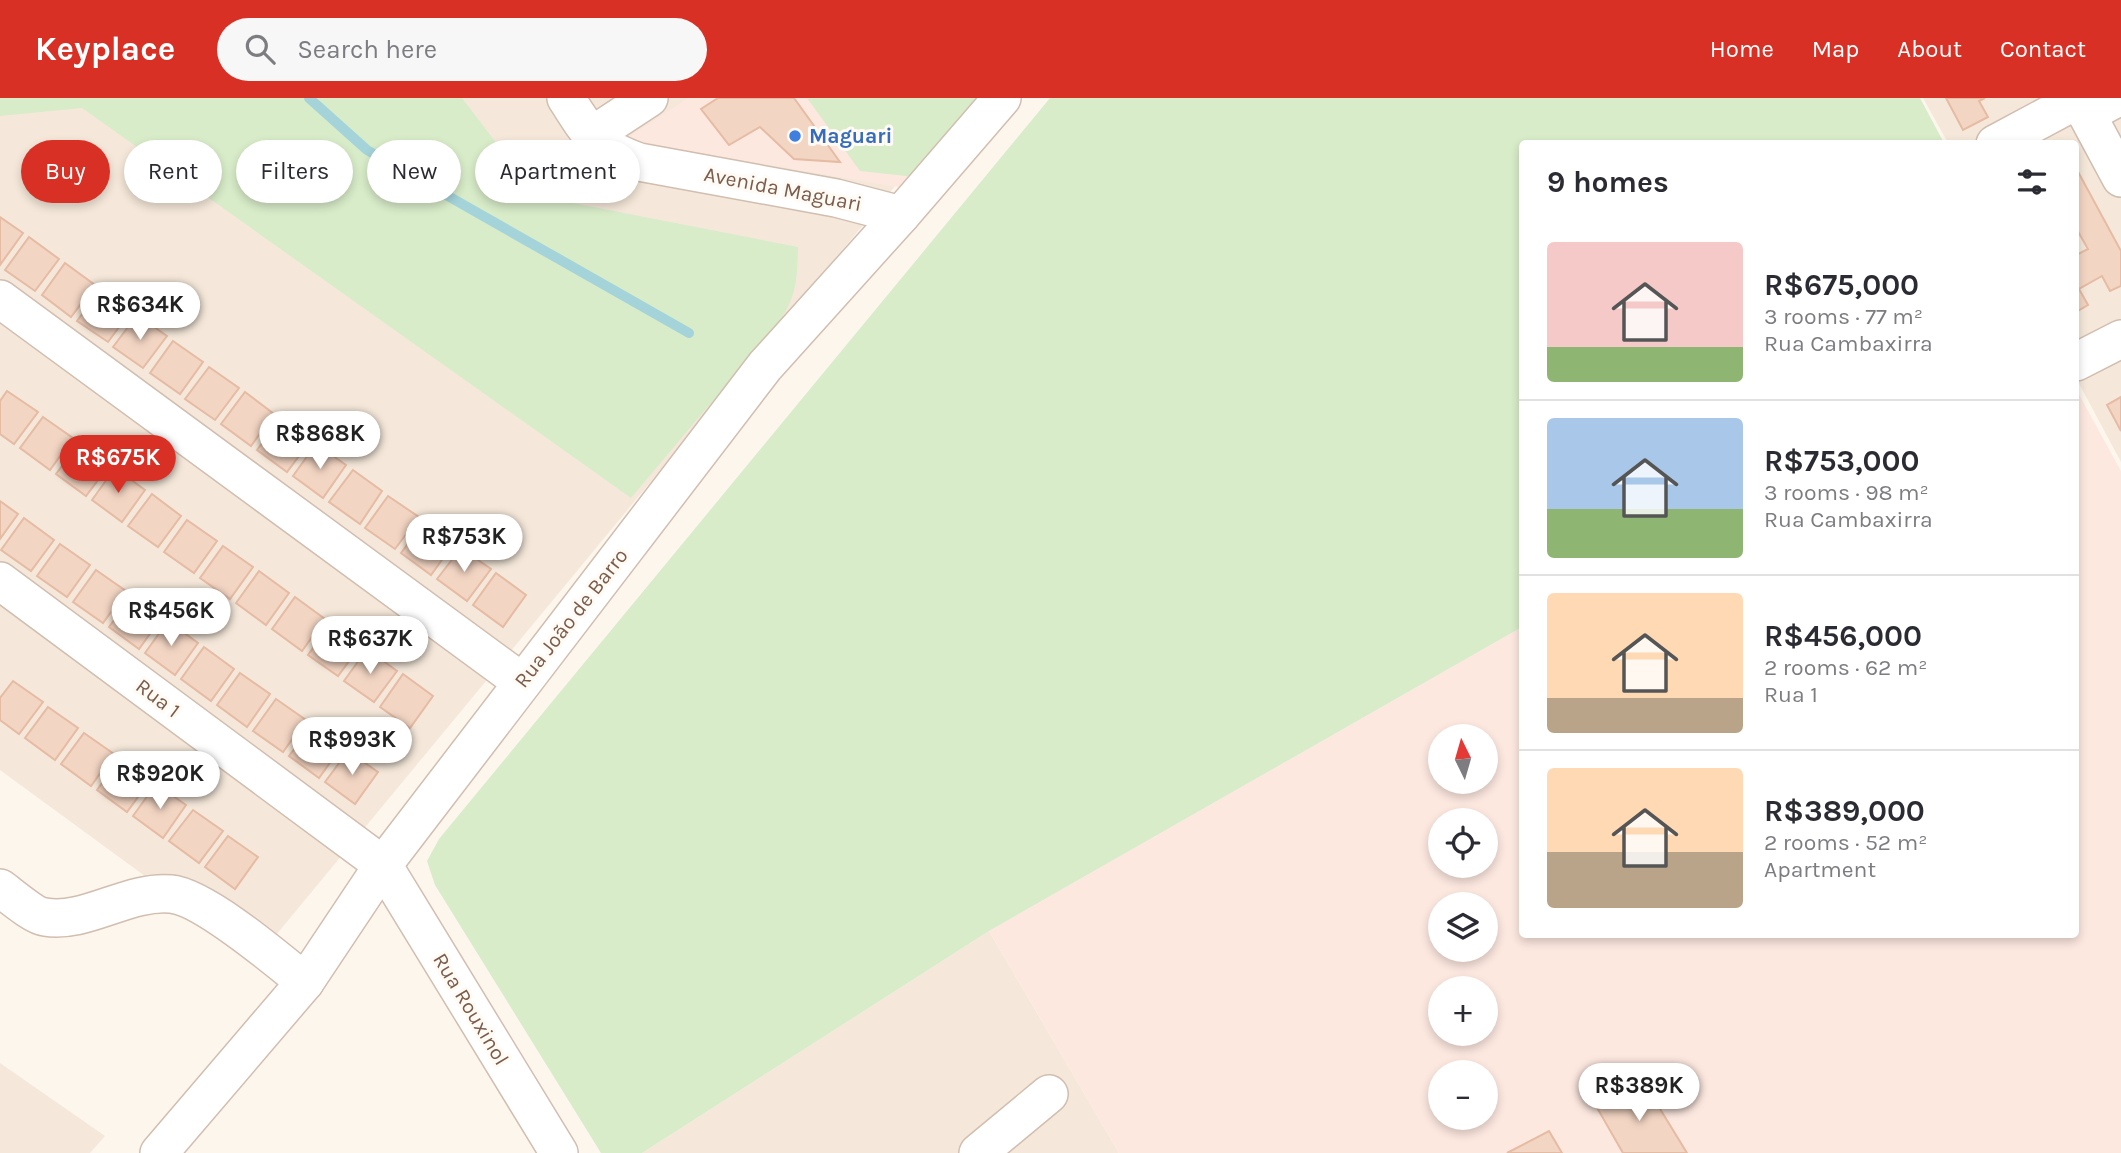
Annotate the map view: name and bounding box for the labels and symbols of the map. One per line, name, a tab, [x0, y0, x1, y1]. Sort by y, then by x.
place label: Maguari	[809, 124, 892, 148]
marker: Maguari	[787, 128, 803, 144]
street label: Avenida Maguari	[702, 162, 864, 216]
pin: R$634K	[83, 282, 197, 342]
pin: R$868K	[263, 412, 377, 471]
pin: R$675K	[61, 436, 175, 495]
pin: R$753K	[407, 514, 521, 574]
street label: Rua João de Barro	[509, 544, 633, 692]
pin: R$456K	[114, 588, 228, 648]
pin: R$637K	[313, 616, 427, 676]
street label: Rua 1	[131, 674, 185, 722]
pin: R$993K	[295, 718, 409, 777]
north arrow	[1428, 724, 1498, 794]
pin: R$920K	[103, 752, 217, 811]
street label: Rua Rouxinol	[428, 949, 514, 1069]
pin: R$389K	[1582, 1063, 1696, 1123]

